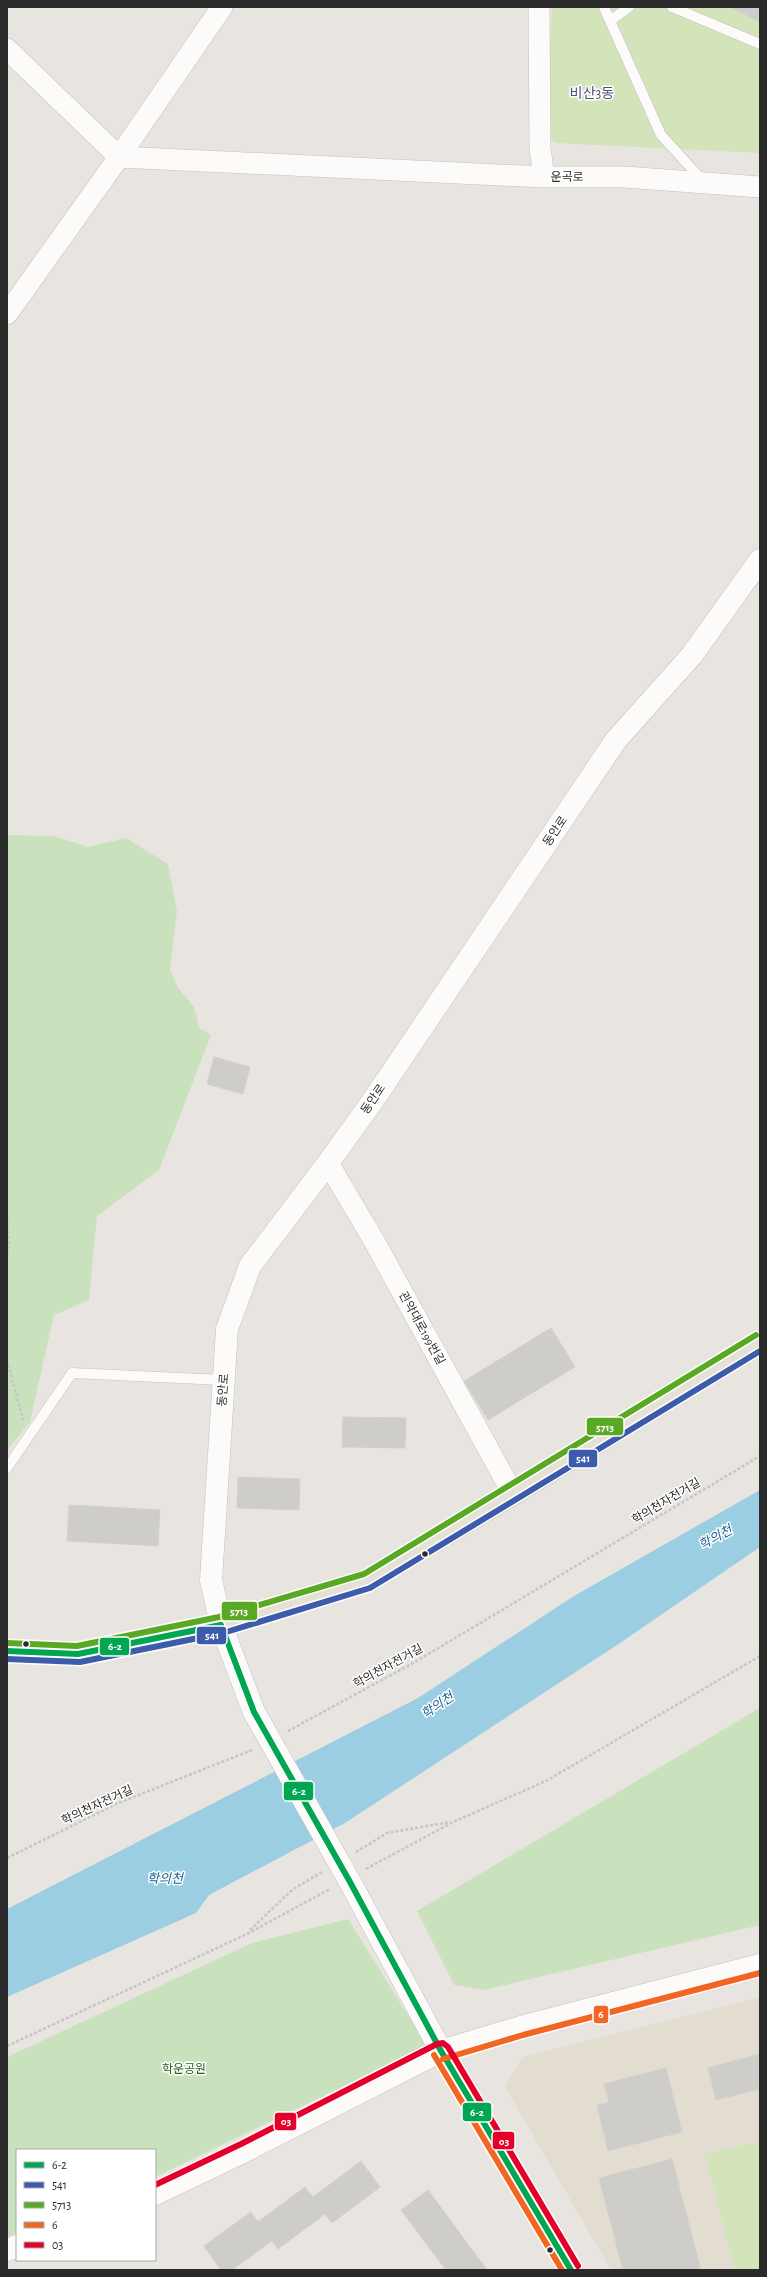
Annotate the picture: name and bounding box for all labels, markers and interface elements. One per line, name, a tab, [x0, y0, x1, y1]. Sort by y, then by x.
district label: 비산3동	[570, 86, 614, 101]
street label: 운곡로	[550, 171, 584, 183]
street label: 동안로	[541, 814, 569, 848]
street label: 동안로	[359, 1082, 387, 1116]
street label: 관악대로199번길	[397, 1289, 447, 1367]
street label: 동안로	[216, 1373, 230, 1407]
line badge: 5713	[586, 1417, 624, 1436]
text: 5713	[596, 1422, 614, 1433]
line badge: 541	[568, 1449, 598, 1468]
text: 541	[576, 1453, 590, 1464]
street label: 학의천자전거길	[629, 1475, 702, 1526]
water label: 학의천	[696, 1523, 735, 1553]
unlabelled marker	[420, 1549, 430, 1559]
line badge: 5713	[221, 1601, 258, 1621]
text: 5713	[230, 1606, 248, 1617]
line badge: 541	[196, 1626, 227, 1645]
text: 541	[205, 1630, 219, 1641]
line badge: 6-2	[99, 1637, 130, 1656]
unlabelled marker	[21, 1639, 31, 1649]
text: 6-2	[108, 1641, 122, 1652]
street label: 학의천자전거길	[351, 1641, 425, 1690]
water label: 학의천	[419, 1689, 457, 1722]
line badge: 6-2	[283, 1781, 314, 1801]
street label: 학의천자전거길	[59, 1782, 135, 1827]
text: 6-2	[292, 1786, 306, 1797]
water label: 학의천	[147, 1872, 184, 1886]
line badge: 6	[593, 2005, 609, 2024]
text: 6	[598, 2009, 604, 2020]
park label: 학운공원	[162, 2062, 206, 2075]
line badge: 6-2	[462, 2102, 492, 2122]
text: 6-2	[470, 2107, 484, 2118]
line badge: 03	[274, 2112, 297, 2131]
text: 03	[281, 2116, 291, 2127]
line badge: 03	[492, 2131, 515, 2150]
text: 03	[499, 2136, 509, 2147]
legend	[16, 2149, 156, 2261]
text: 6-2	[52, 2159, 67, 2171]
text: 541	[52, 2179, 67, 2191]
text: 5713	[52, 2199, 71, 2211]
text: 6	[52, 2219, 58, 2231]
text: 03	[52, 2239, 63, 2251]
unlabelled marker	[545, 2245, 555, 2255]

